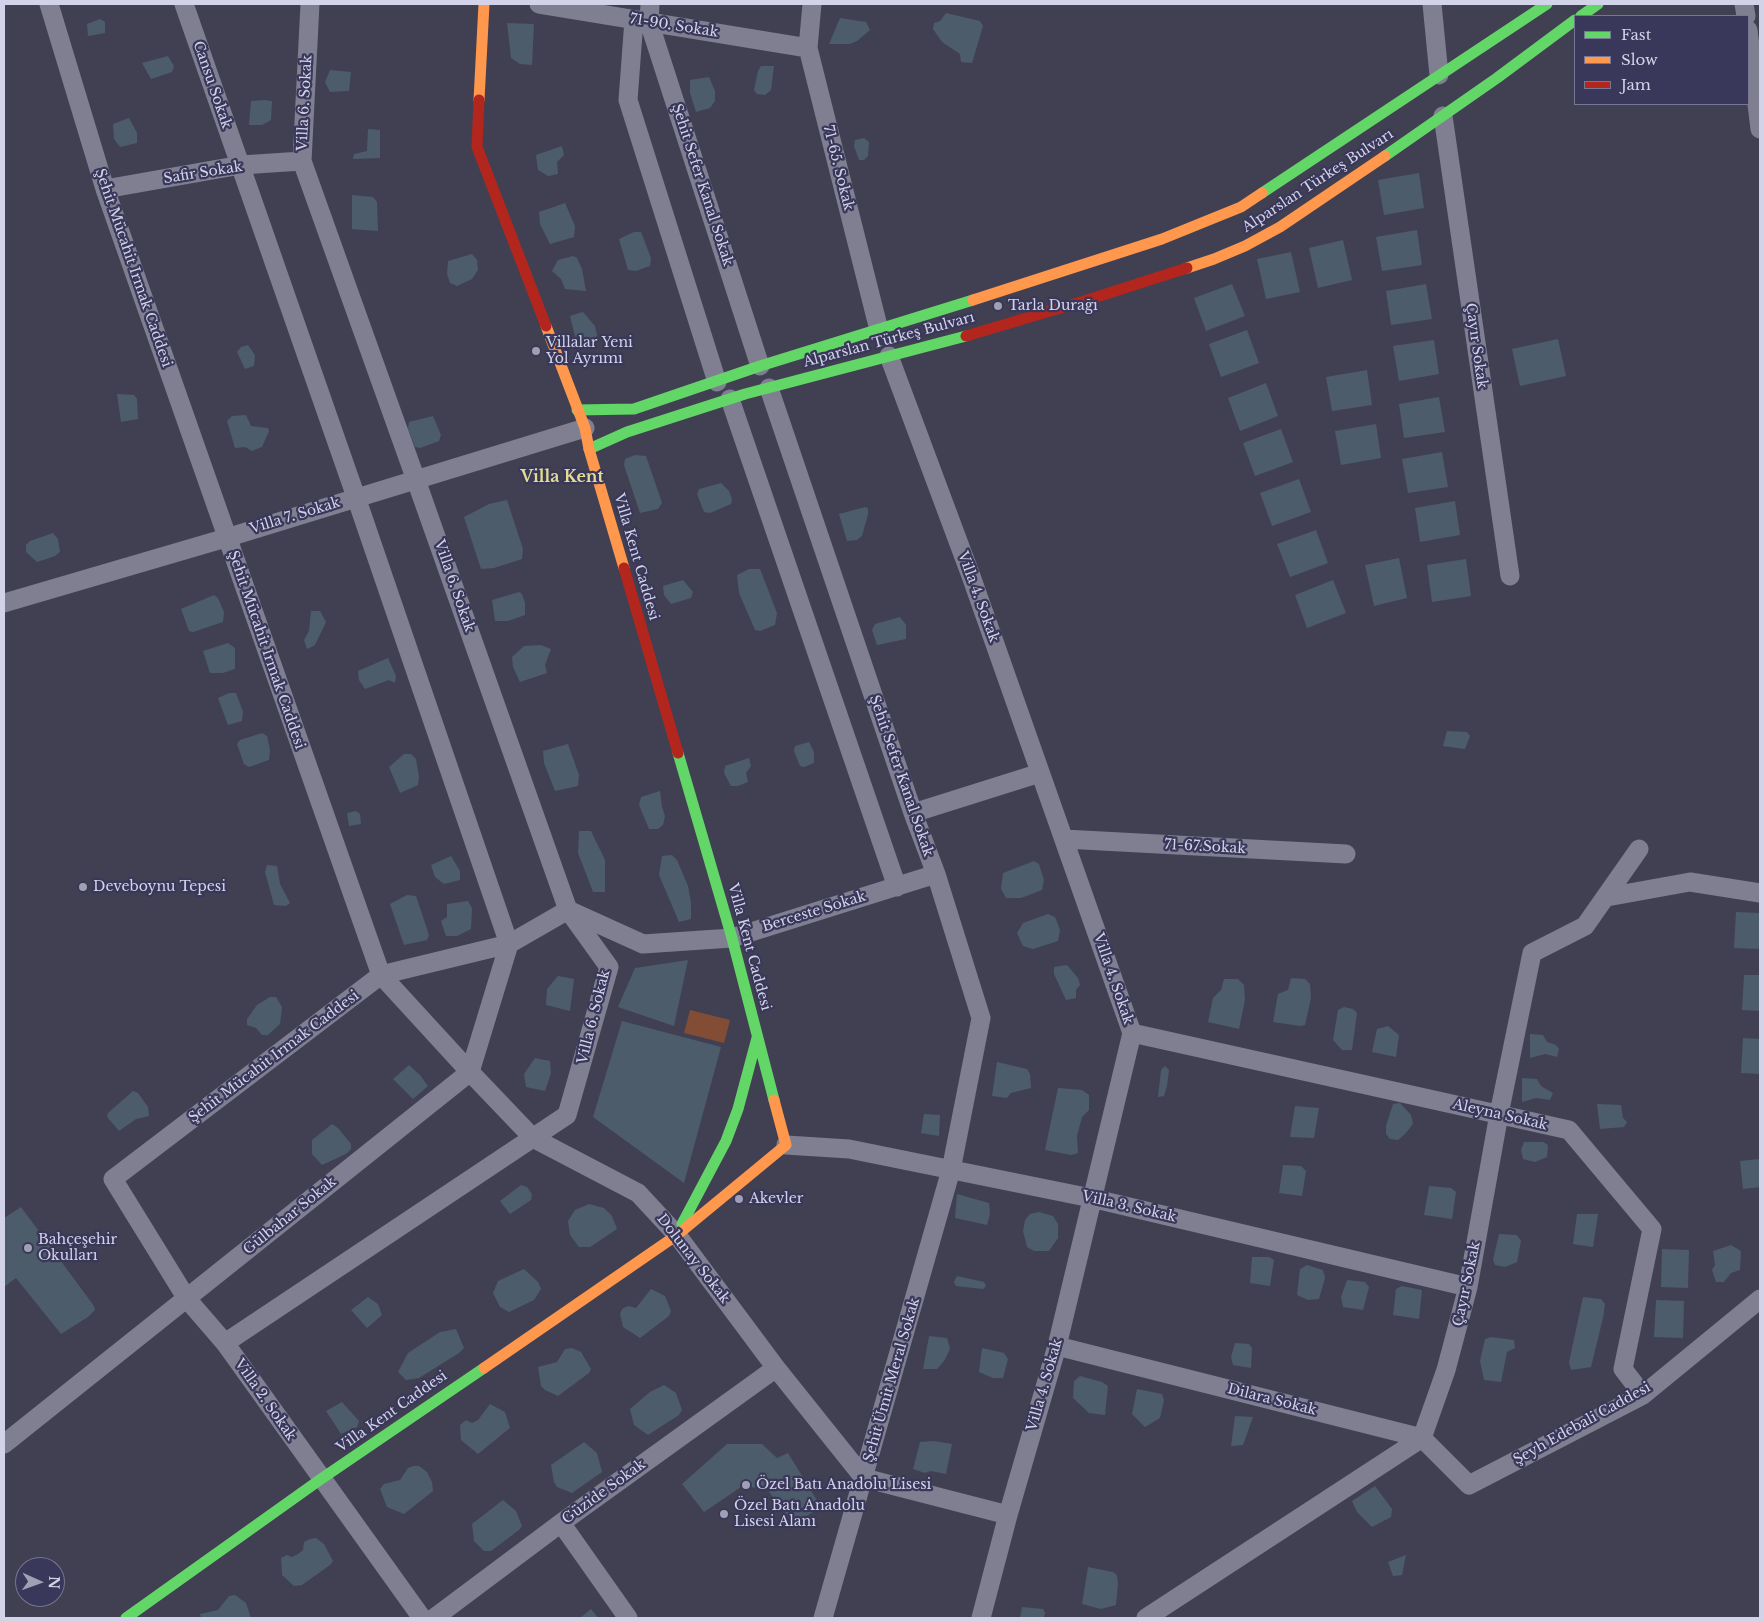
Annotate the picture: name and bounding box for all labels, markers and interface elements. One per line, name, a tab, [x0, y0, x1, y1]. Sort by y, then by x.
street label: 71-90. Sokak	[629, 11, 719, 41]
legend	[1574, 15, 1749, 105]
text: Fast	[1621, 25, 1651, 44]
street label: Cansu Sokak	[189, 39, 235, 131]
text: Slow	[1621, 50, 1658, 69]
street label: Villa 6. Sokak	[294, 54, 316, 152]
text: Jam	[1621, 75, 1651, 94]
street label: Şehit Sefer Kanal Sokak	[668, 102, 736, 268]
street label: 71-65. Sokak	[819, 124, 857, 212]
street label: Alparslan Türkeş Bulvarı	[1239, 126, 1397, 236]
street label: Safir Sokak	[162, 158, 244, 188]
street label: Şehit Mücahit Irmak Caddesi	[91, 166, 175, 370]
place label: Tarla Durağı	[1008, 298, 1098, 314]
marker: Tarla Durağı	[992, 300, 1004, 312]
street label: Çayır Sokak	[1462, 302, 1490, 390]
street label: Alparslan Türkeş Bulvarı	[801, 309, 977, 371]
place label: Villalar Yeni Yol Ayrımı	[546, 335, 633, 368]
marker: Villalar Yeni Yol Ayrımı	[530, 345, 542, 357]
district label: Villa Kent	[520, 467, 604, 487]
street label: Villa Kent Caddesi	[610, 492, 662, 622]
street label: Villa 7. Sokak	[248, 494, 342, 538]
street label: Villa 6. Sokak	[430, 538, 478, 634]
street label: Şehit Mücahit Irmak Caddesi	[224, 548, 308, 752]
street label: Villa 4. Sokak	[954, 549, 1002, 645]
street label: Şehit Sefer Kanal Sokak	[865, 693, 937, 859]
street label: 71-67.Sokak	[1164, 836, 1246, 858]
place label: Deveboynu Tepesi	[93, 879, 226, 895]
marker: Deveboynu Tepesi	[77, 881, 89, 893]
street label: Villa Kent Caddesi	[724, 882, 774, 1012]
street label: Berceste Sokak	[760, 888, 868, 936]
street label: Villa 4. Sokak	[1089, 931, 1137, 1027]
street label: Villa 6. Sokak	[574, 968, 614, 1066]
street label: Şehit Mücahit Irmak Caddesi	[185, 987, 363, 1127]
street label: Aleyna Sokak	[1451, 1096, 1549, 1134]
street label: Gülbahar Sokak	[240, 1174, 340, 1258]
street label: Villa 3. Sokak	[1080, 1188, 1178, 1226]
place label: Akevler	[749, 1191, 803, 1207]
marker: Akevler	[733, 1193, 745, 1205]
street label: Dolunay Sokak	[653, 1211, 733, 1307]
place label: Bahçeşehir Okulları	[38, 1232, 117, 1264]
street label: Çayır Sokak	[1450, 1240, 1484, 1328]
marker: Bahçeşehir Okulları	[22, 1242, 34, 1254]
street label: Şehit Ümit Meral Sokak	[860, 1296, 924, 1464]
street label: Villa 4. Sokak	[1024, 1337, 1066, 1433]
street label: Villa 2. Sokak	[231, 1356, 299, 1444]
street label: Villa Kent Caddesi	[333, 1368, 451, 1456]
street label: Şeyh Edebali Caddesi	[1510, 1379, 1654, 1469]
street label: Dilara Sokak	[1226, 1381, 1318, 1419]
street label: Güzide Sokak	[559, 1456, 649, 1528]
place label: Özel Batı Anadolu Lisesi	[756, 1477, 931, 1493]
marker: Özel Batı Anadolu Lisesi	[740, 1479, 752, 1491]
place label: Özel Batı Anadolu Lisesi Alanı	[734, 1498, 865, 1530]
marker: Özel Batı Anadolu Lisesi Alanı	[718, 1508, 730, 1520]
north arrow	[15, 1557, 65, 1607]
text: N	[45, 1576, 63, 1589]

